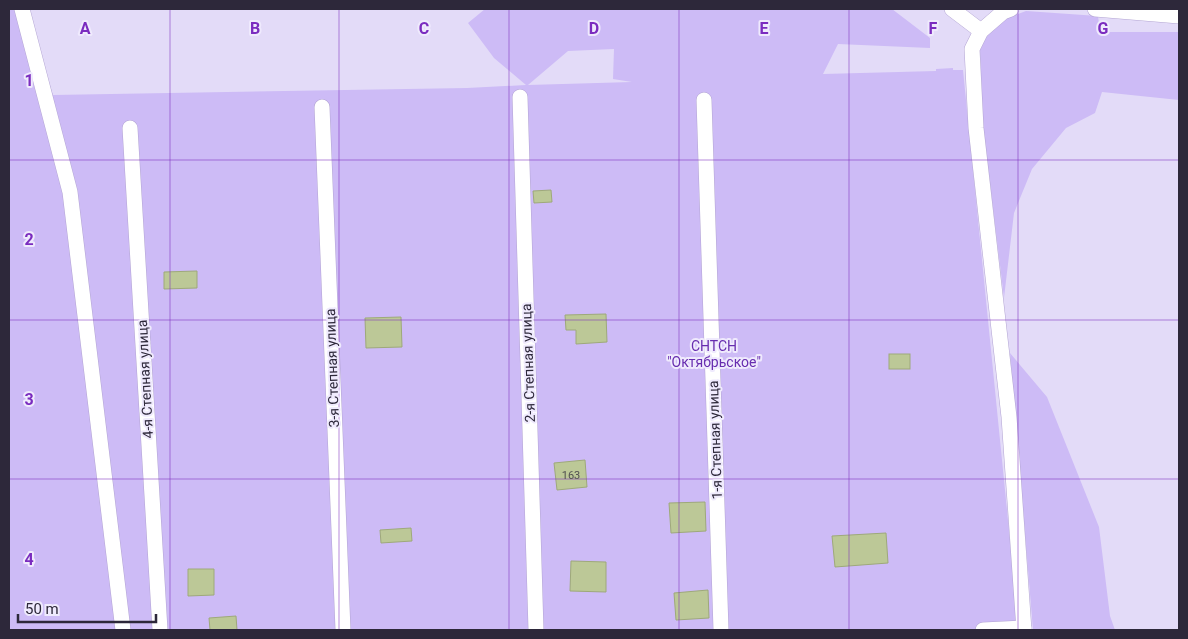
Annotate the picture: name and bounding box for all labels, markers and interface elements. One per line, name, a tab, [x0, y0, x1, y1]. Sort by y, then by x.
text: A	[80, 19, 91, 38]
text: B	[250, 19, 260, 38]
text: C	[419, 19, 429, 38]
text: D	[589, 19, 599, 38]
text: E	[760, 19, 769, 38]
text: F	[929, 19, 938, 38]
text: G	[1098, 19, 1109, 38]
text: 1	[24, 71, 34, 90]
text: 2	[24, 230, 34, 249]
street label: 2-я Степная улица	[518, 303, 538, 423]
street label: 3-я Степная улица	[322, 308, 342, 428]
street label: 4-я Степная улица	[134, 319, 156, 439]
park label: СНТСН "Октябрьское"	[667, 338, 761, 370]
street label: 1-я Степная улица	[705, 380, 725, 500]
text: 3	[24, 390, 34, 409]
house number: 163	[562, 469, 580, 482]
text: 4	[24, 550, 34, 569]
scale bar	[18, 592, 155, 624]
text: 50 m	[25, 600, 59, 618]

